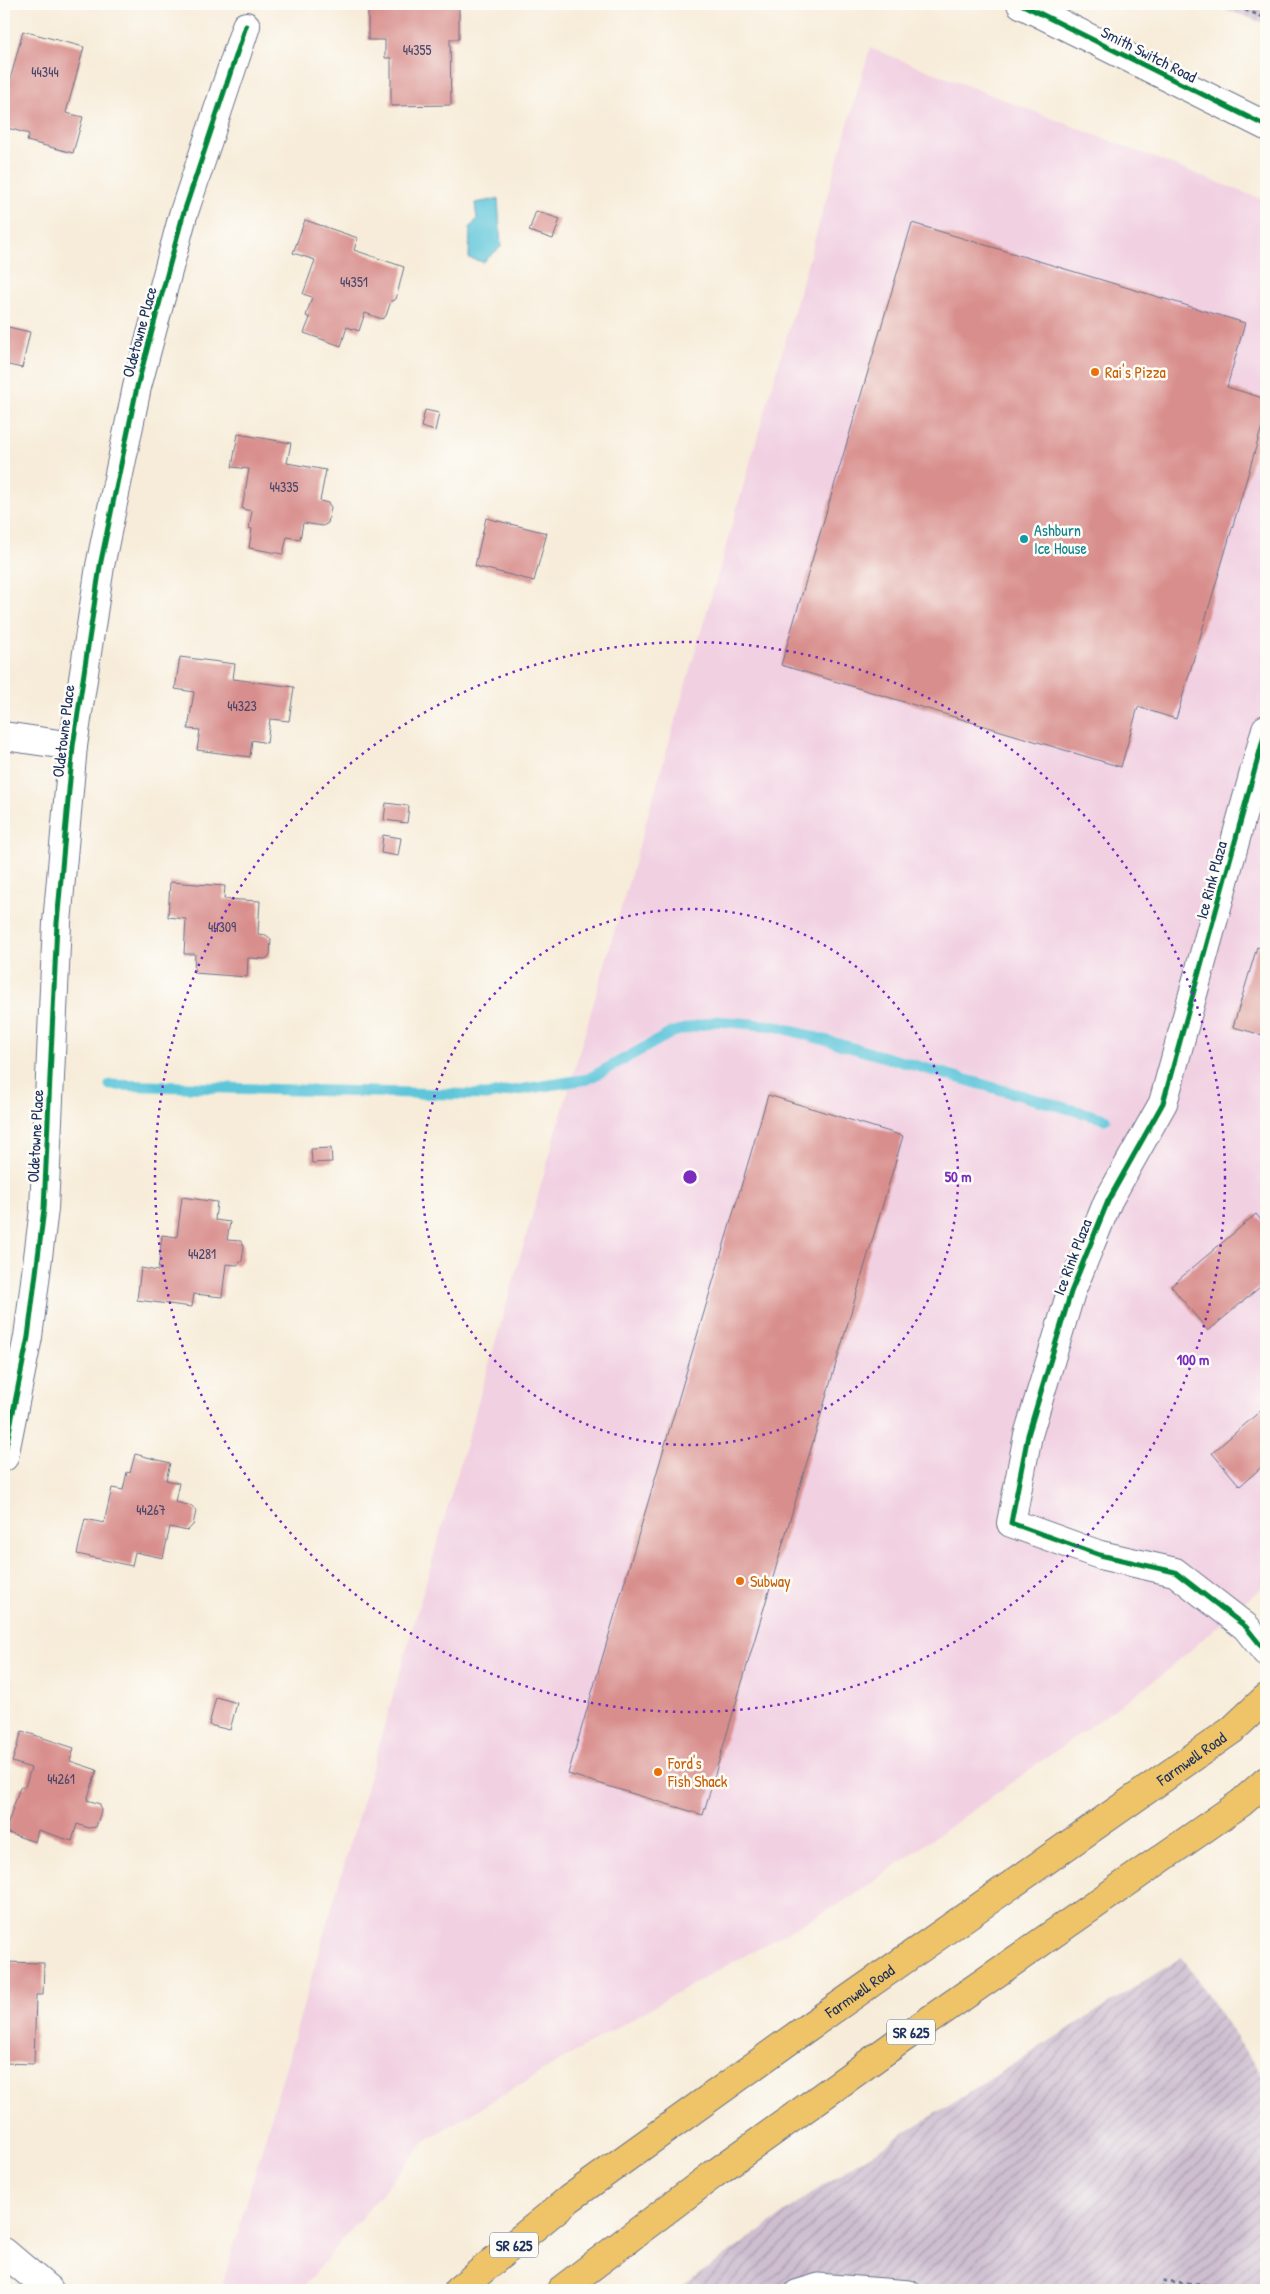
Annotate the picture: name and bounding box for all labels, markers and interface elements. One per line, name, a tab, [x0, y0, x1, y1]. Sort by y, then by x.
street label: Smith Switch Road	[1097, 21, 1201, 87]
house number: 44355	[403, 40, 431, 59]
house number: 44344	[31, 62, 59, 81]
house number: 44351	[340, 272, 368, 291]
street label: Oldetowne Place	[116, 284, 162, 380]
place label: Rai's Pizza	[1105, 361, 1166, 383]
marker: Rai's Pizza	[1089, 366, 1101, 378]
house number: 44335	[270, 477, 299, 496]
place label: Ashburn Ice House	[1034, 519, 1088, 559]
marker: Ashburn Ice House	[1018, 533, 1030, 545]
street label: Oldetowne Place	[46, 683, 80, 779]
house number: 44323	[227, 696, 257, 715]
street label: Ice Rink Plaza	[1190, 839, 1232, 921]
house number: 44309	[208, 917, 236, 936]
street label: Oldetowne Place	[22, 1088, 48, 1183]
text: 50 m	[945, 1166, 971, 1187]
centre of rings	[681, 1168, 699, 1186]
street label: Ice Rink Plaza	[1047, 1216, 1097, 1298]
house number: 44281	[188, 1244, 216, 1263]
text: 100 m	[1177, 1349, 1209, 1370]
house number: 44267	[136, 1500, 166, 1519]
place label: Subway	[750, 1570, 791, 1592]
marker: Subway	[734, 1575, 746, 1587]
street label: Farmwell Road	[1151, 1727, 1230, 1791]
place label: Ford's Fish Shack	[667, 1752, 728, 1792]
marker: Ford's Fish Shack	[652, 1766, 664, 1778]
house number: 44261	[47, 1769, 75, 1788]
street label: Farmwell Road	[820, 1959, 899, 2024]
road number: SR 625	[887, 2020, 935, 2044]
road number: SR 625	[490, 2232, 538, 2258]

